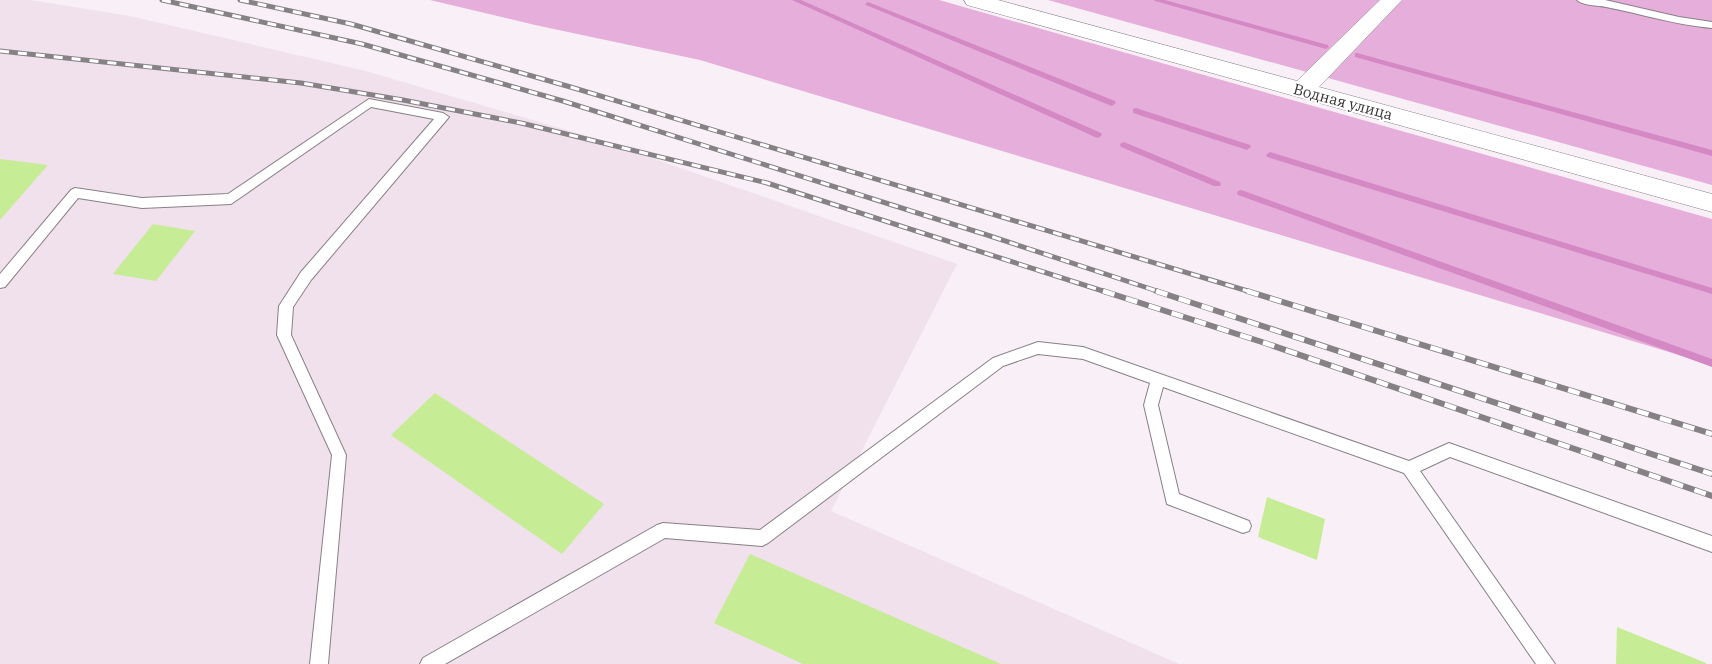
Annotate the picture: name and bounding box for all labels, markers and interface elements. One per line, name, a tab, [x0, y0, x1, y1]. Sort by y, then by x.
street label: Водная улица	[1291, 79, 1395, 124]

